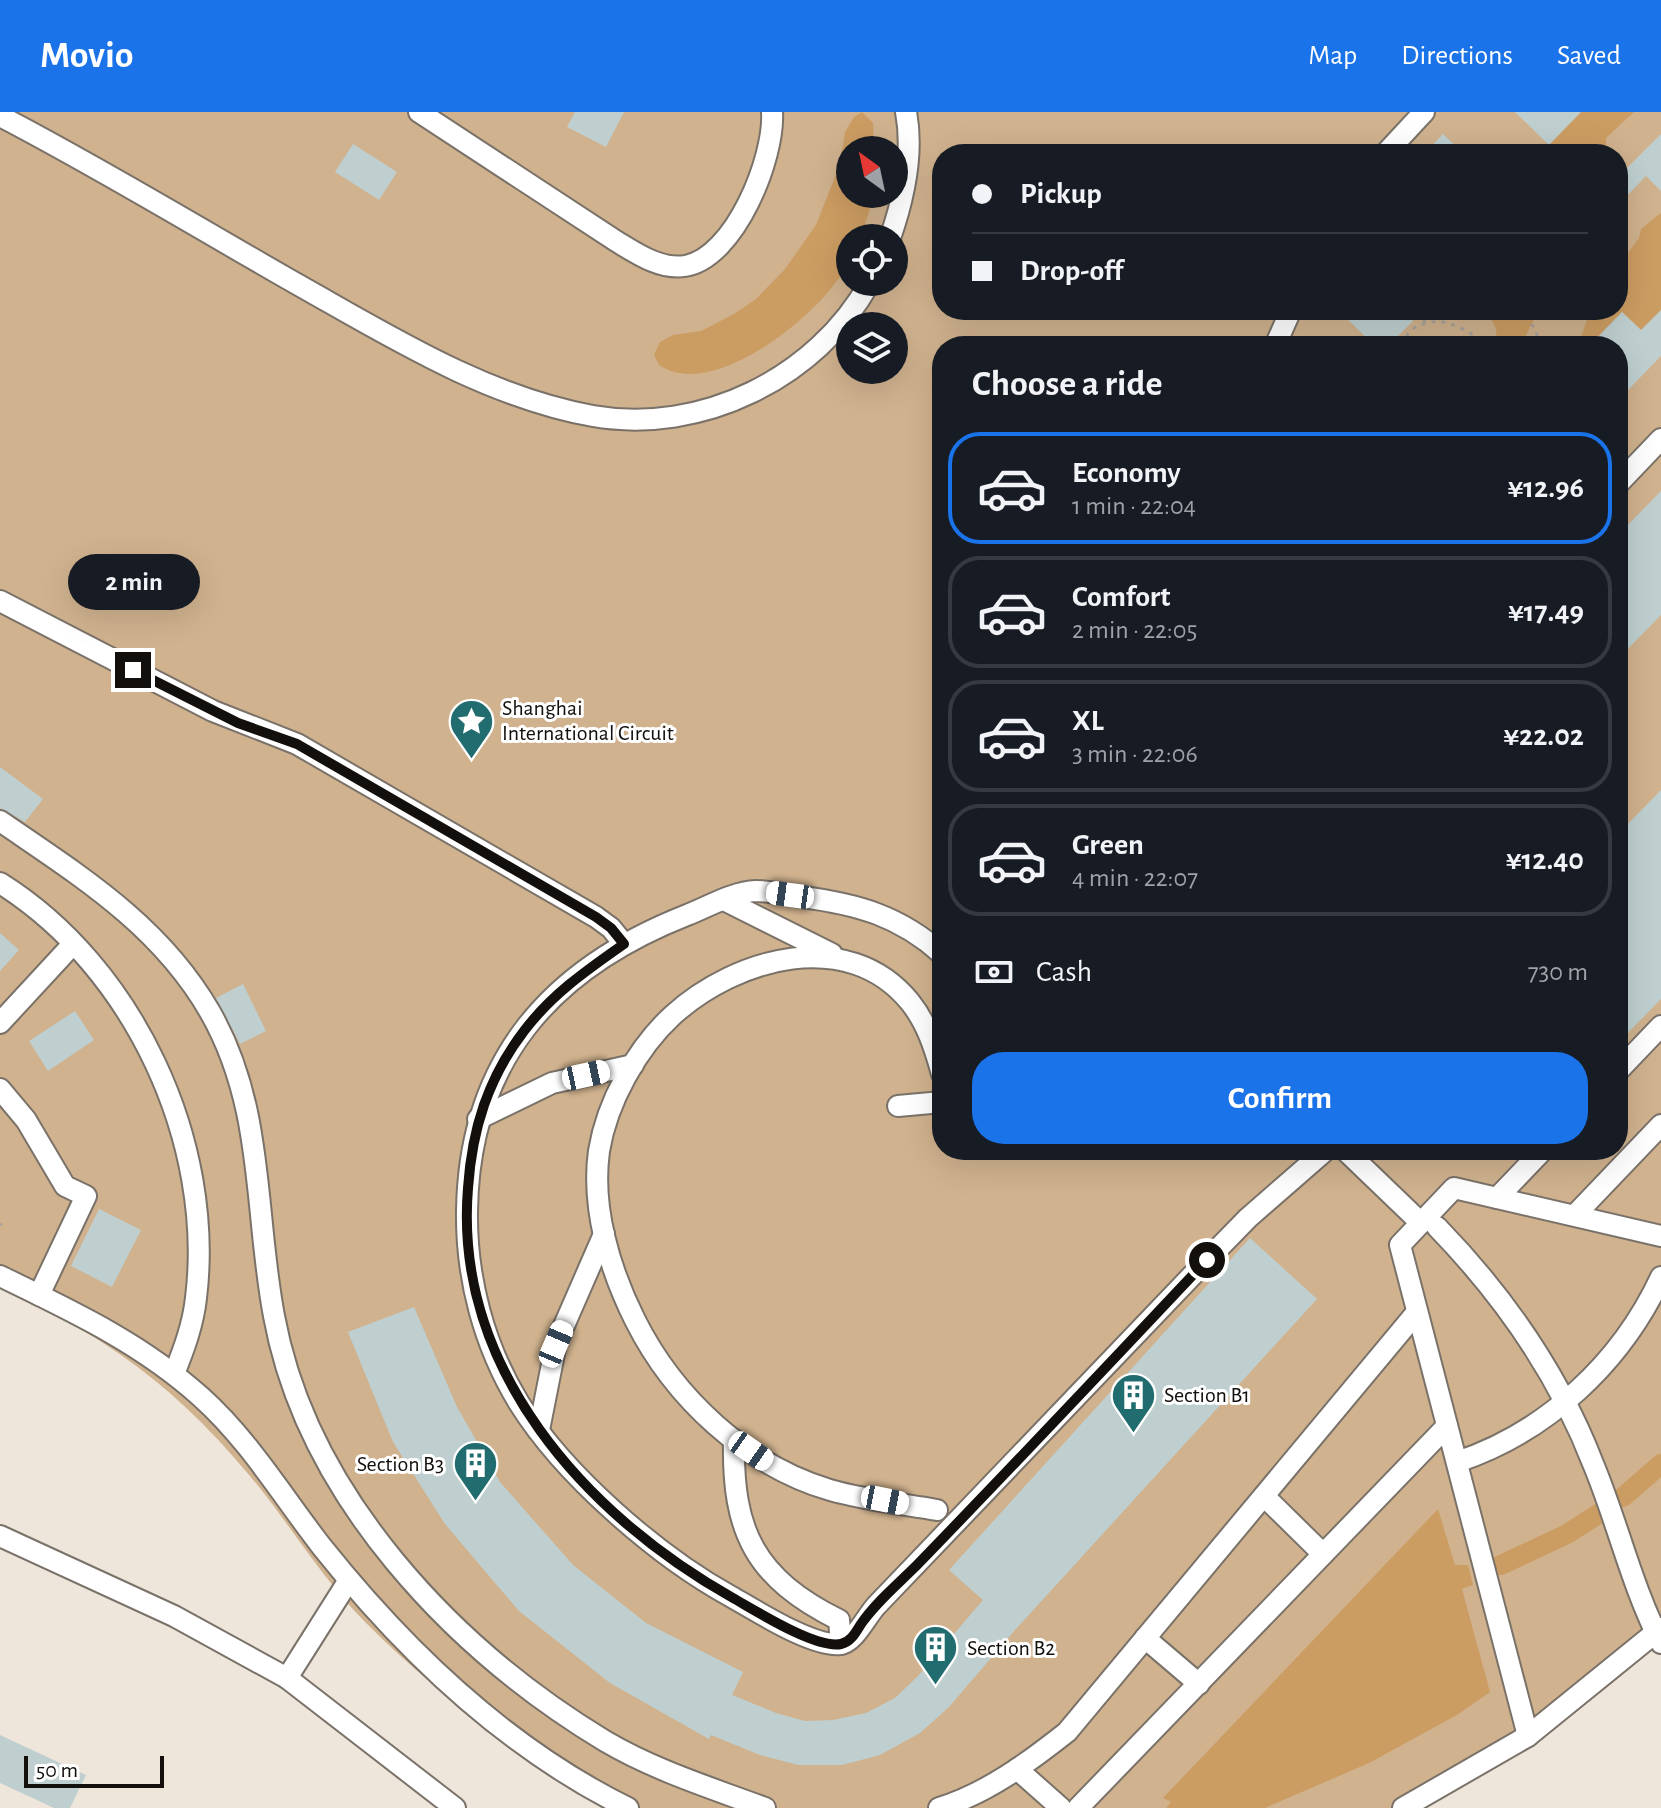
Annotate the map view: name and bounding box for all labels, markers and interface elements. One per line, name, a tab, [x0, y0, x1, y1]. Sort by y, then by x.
text: Movio	[40, 37, 134, 75]
text: Map	[1308, 42, 1357, 70]
text: Directions	[1401, 42, 1513, 70]
text: Saved	[1557, 42, 1621, 70]
north arrow	[836, 136, 908, 208]
map controls	[836, 136, 908, 384]
text: Pickup	[1020, 179, 1102, 209]
button: locate	[836, 224, 908, 296]
text: Drop-off	[1020, 256, 1123, 286]
button: layers	[836, 312, 908, 384]
text: Choose a ride	[972, 366, 1162, 402]
icon: car	[976, 452, 1048, 524]
text: Economy	[1072, 458, 1181, 488]
text: ¥12.96	[1507, 473, 1584, 503]
text: 1 min · 22:04	[1072, 493, 1196, 519]
callout: 2 min	[67, 554, 199, 610]
text: 2 min	[105, 569, 163, 595]
icon: car	[976, 576, 1048, 648]
text: Comfort	[1072, 582, 1171, 612]
text: ¥17.49	[1508, 597, 1584, 627]
text: 2 min · 22:05	[1072, 617, 1197, 643]
route end	[115, 652, 151, 688]
place icon: Shanghai International Circuit	[447, 697, 495, 760]
place label: Shanghai International Circuit	[502, 697, 674, 744]
icon: car	[976, 700, 1048, 772]
text: XL	[1072, 706, 1104, 736]
text: ¥22.02	[1503, 721, 1584, 751]
text: 3 min · 22:06	[1072, 741, 1198, 767]
icon: car	[976, 824, 1048, 896]
text: Green	[1072, 830, 1144, 860]
text: ¥12.40	[1506, 845, 1584, 875]
text: 4 min · 22:07	[1072, 865, 1198, 891]
car	[765, 880, 815, 910]
icon: cash	[972, 950, 1016, 994]
text: Cash	[1036, 957, 1092, 987]
text: 730 m	[1528, 959, 1588, 985]
button: Confirm	[972, 1052, 1588, 1144]
car	[560, 1058, 612, 1092]
route start	[1189, 1242, 1225, 1278]
car	[536, 1317, 576, 1371]
building icon: Section B1	[1109, 1371, 1157, 1434]
place label: Section B1	[1164, 1384, 1250, 1406]
car	[724, 1427, 778, 1475]
building icon: Section B3	[451, 1440, 499, 1503]
place label: Section B3	[357, 1453, 444, 1475]
car	[859, 1484, 911, 1516]
building icon: Section B2	[912, 1624, 960, 1687]
place label: Section B2	[967, 1637, 1055, 1659]
scale bar	[24, 1752, 164, 1788]
text: 50 m	[36, 1759, 78, 1781]

